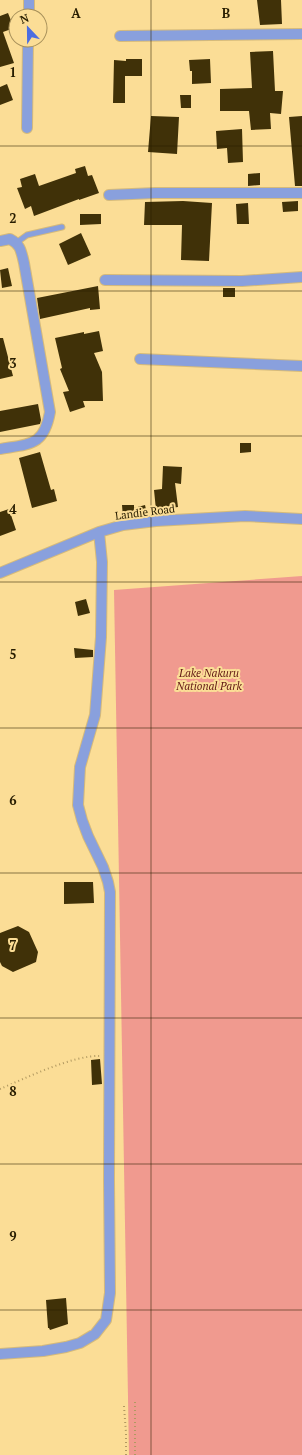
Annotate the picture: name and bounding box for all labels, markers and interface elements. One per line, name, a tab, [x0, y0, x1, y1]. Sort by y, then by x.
text: A	[71, 4, 81, 22]
text: B	[222, 4, 230, 22]
north arrow	[8, 8, 48, 48]
text: N	[18, 10, 31, 27]
text: 1	[9, 63, 17, 81]
text: 2	[9, 209, 17, 227]
text: 3	[9, 354, 17, 372]
text: 4	[9, 500, 17, 518]
street label: Landie Road	[114, 501, 176, 523]
text: 5	[9, 645, 17, 663]
park label: Lake Nakuru National Park	[175, 666, 242, 693]
text: 6	[9, 791, 17, 809]
text: 7	[9, 936, 17, 954]
text: 8	[9, 1082, 17, 1100]
text: 9	[9, 1227, 17, 1245]

